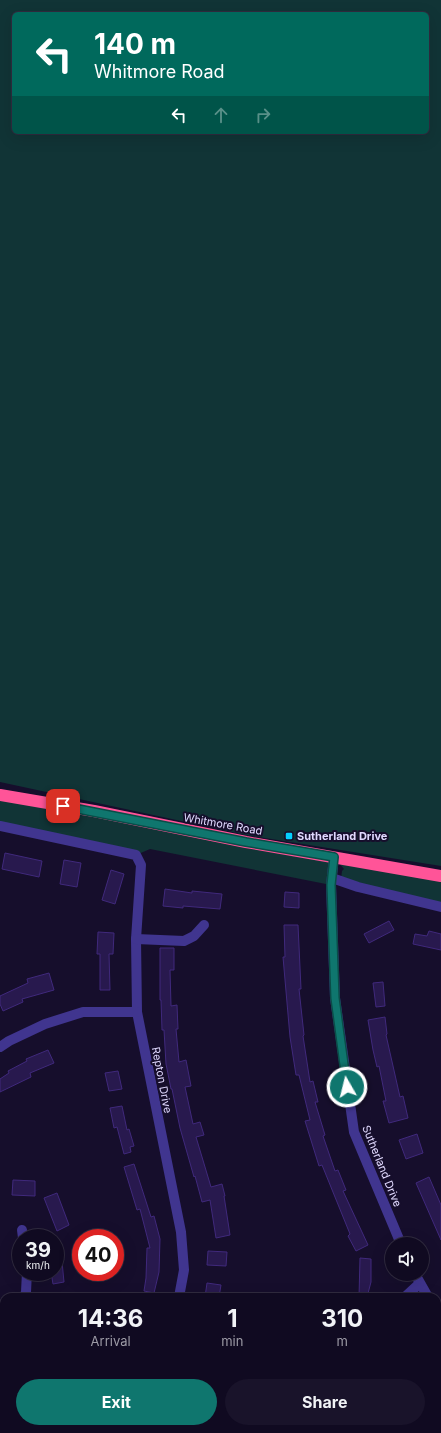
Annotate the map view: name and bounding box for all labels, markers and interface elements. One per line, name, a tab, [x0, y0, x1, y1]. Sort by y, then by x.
text: 140 m	[94, 27, 176, 61]
icon: left	[28, 28, 80, 80]
text: Whitmore Road	[94, 61, 225, 82]
icon: left	[168, 104, 190, 126]
icon: ahead	[210, 104, 232, 126]
icon: right	[252, 104, 274, 126]
pin	[46, 789, 80, 823]
icon: arrive	[52, 795, 74, 817]
street label: Whitmore Road	[182, 810, 264, 838]
place label: Sutherland Drive	[297, 829, 388, 843]
marker: Sutherland Drive	[284, 831, 294, 841]
street label: Repton Drive	[149, 1046, 175, 1114]
position arrow	[326, 1066, 368, 1108]
street label: Sutherland Drive	[359, 1123, 405, 1209]
speed limit sign: 40	[72, 1229, 124, 1281]
map controls	[385, 1237, 429, 1281]
button: sound	[385, 1237, 429, 1281]
text: 39	[25, 1238, 51, 1262]
text: km/h	[26, 1259, 50, 1271]
text: 14:36	[78, 1304, 143, 1333]
text: 1	[227, 1304, 237, 1333]
text: 310	[321, 1304, 363, 1333]
text: Arrival	[91, 1333, 131, 1349]
text: min	[221, 1333, 243, 1349]
text: m	[337, 1333, 348, 1349]
button: Exit	[16, 1379, 217, 1425]
button: Share	[225, 1379, 425, 1425]

